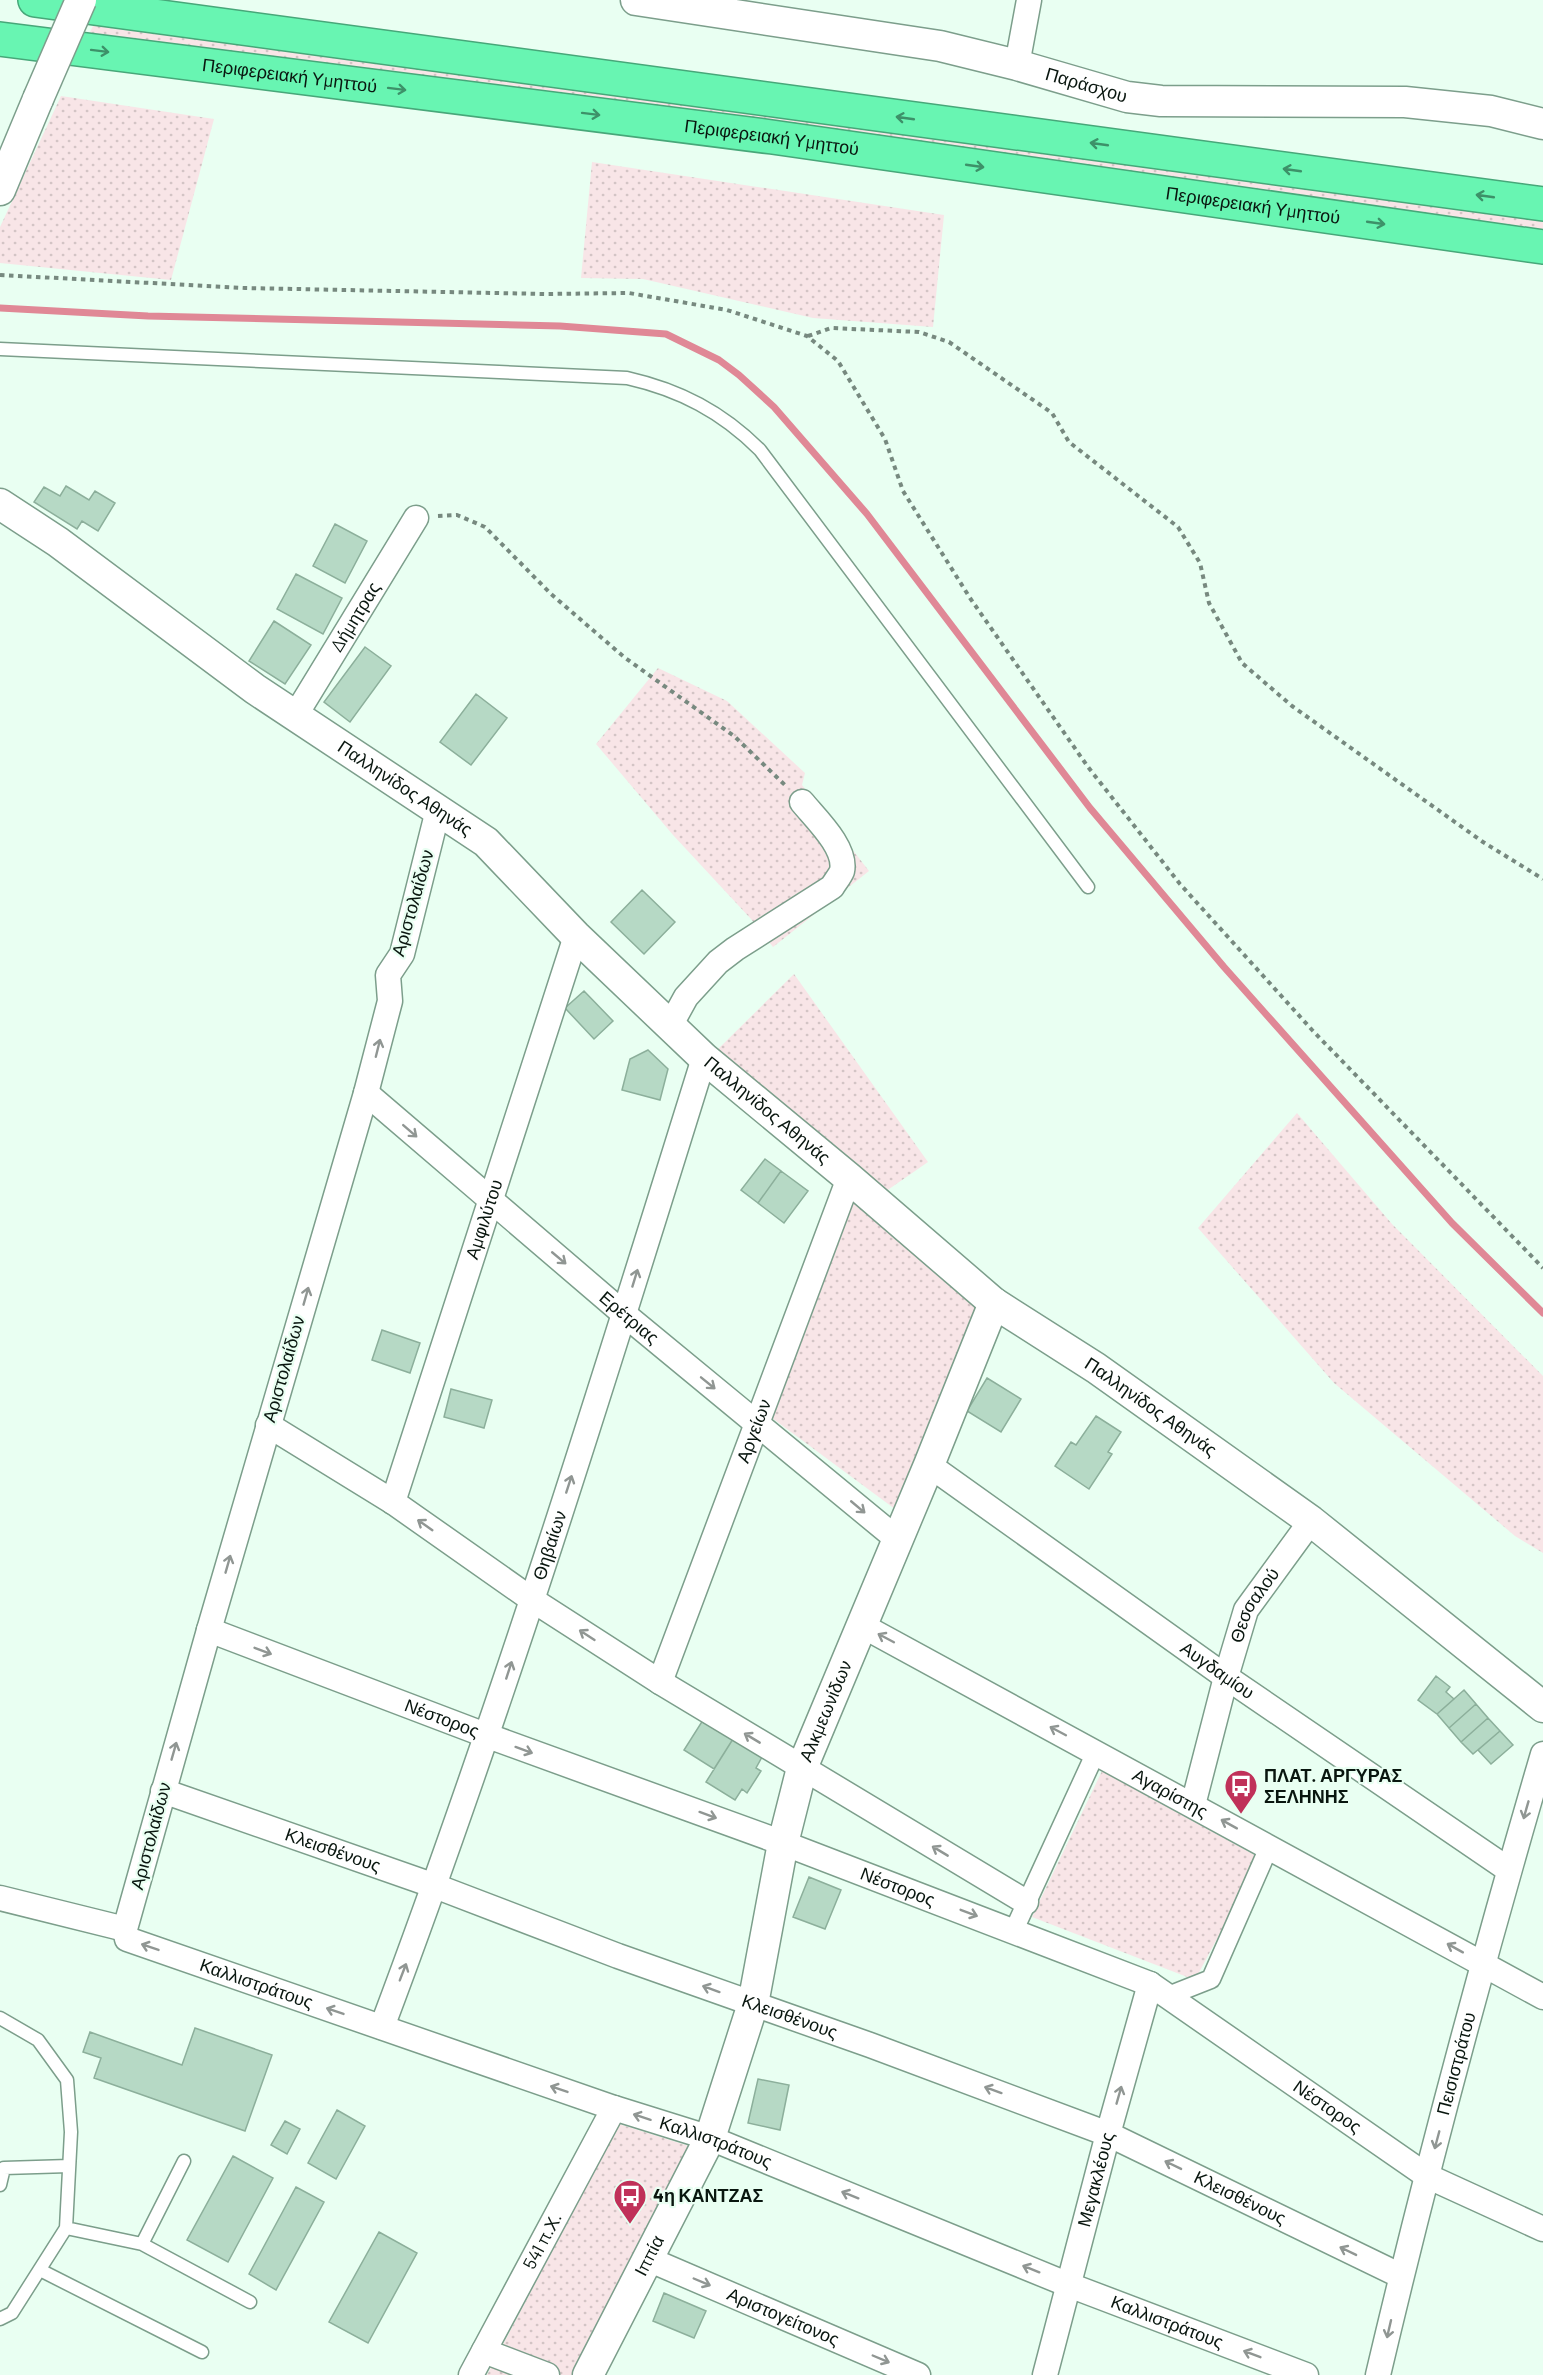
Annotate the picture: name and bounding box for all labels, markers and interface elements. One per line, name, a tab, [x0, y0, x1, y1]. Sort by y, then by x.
one-way arrow	[89, 46, 109, 57]
street label: Περιφερειακή Υμηττού	[201, 53, 378, 97]
street label: Παράσχου	[1043, 62, 1130, 107]
one-way arrow	[387, 84, 407, 95]
one-way arrow	[580, 108, 600, 119]
one-way arrow	[896, 112, 916, 123]
street label: Περιφερειακή Υμηττού	[683, 114, 861, 159]
one-way arrow	[1089, 138, 1109, 149]
one-way arrow	[965, 160, 985, 171]
one-way arrow	[1282, 164, 1302, 175]
street label: Περιφερειακή Υμηττού	[1164, 181, 1342, 228]
one-way arrow	[1476, 190, 1495, 201]
one-way arrow	[1366, 218, 1386, 229]
street label: Δήμητρας	[325, 577, 384, 655]
street label: Παλληνίδος Αθηνάς	[334, 735, 477, 840]
street label: Αριστολαίδων	[386, 847, 438, 959]
one-way arrow	[372, 1039, 384, 1058]
street label: Παλληνίδος Αθηνάς	[700, 1051, 835, 1168]
one-way arrow	[402, 1124, 417, 1138]
street label: Αμφιλύτου	[460, 1176, 507, 1262]
one-way arrow	[551, 1251, 566, 1265]
one-way arrow	[630, 1269, 641, 1288]
street label: Ερέτριας	[595, 1286, 664, 1348]
one-way arrow	[301, 1287, 312, 1306]
street label: Αριστολαίδων	[257, 1313, 309, 1425]
street label: Παλληνίδος Αθηνάς	[1081, 1352, 1222, 1461]
one-way arrow	[700, 1376, 716, 1389]
street label: Αργείων	[731, 1396, 775, 1466]
one-way arrow	[564, 1475, 575, 1494]
one-way arrow	[850, 1500, 865, 1514]
street label: Θηβαίων	[527, 1508, 571, 1583]
one-way arrow	[418, 1519, 434, 1531]
one-way arrow	[223, 1555, 234, 1574]
street label: Θεσσαλού	[1225, 1563, 1283, 1645]
one-way arrow	[578, 1628, 595, 1641]
one-way arrow	[878, 1632, 895, 1644]
street label: Αυγδαμίου	[1177, 1636, 1259, 1703]
one-way arrow	[254, 1646, 272, 1657]
street label: Αλκμεωνίδων	[794, 1657, 856, 1765]
one-way arrow	[504, 1661, 515, 1680]
street label: Νέστορος	[402, 1693, 483, 1742]
one-way arrow	[1050, 1725, 1067, 1737]
one-way arrow	[744, 1732, 761, 1744]
one-way arrow	[169, 1742, 180, 1761]
one-way arrow	[514, 1745, 533, 1756]
street label: Αγαρίστης	[1129, 1763, 1212, 1822]
place label: ΠΛΑΤ. ΑΡΓΥΡΑΣ ΣΕΛΗΝΗΣ	[1264, 1764, 1402, 1807]
bus stop icon: ΠΛΑΤ. ΑΡΓΥΡΑΣ ΣΕΛΗΝΗΣ	[1223, 1768, 1259, 1815]
street label: Αριστολαίδων	[125, 1780, 175, 1892]
one-way arrow	[1520, 1800, 1532, 1819]
one-way arrow	[698, 1811, 717, 1822]
one-way arrow	[1221, 1818, 1238, 1830]
street label: Κλεισθένους	[283, 1823, 384, 1876]
one-way arrow	[932, 1844, 949, 1856]
street label: Νέστορος	[858, 1862, 939, 1910]
one-way arrow	[959, 1908, 978, 1919]
one-way arrow	[142, 1941, 160, 1952]
one-way arrow	[1447, 1942, 1464, 1954]
street label: Καλλιστράτους	[197, 1953, 317, 2013]
one-way arrow	[398, 1964, 409, 1982]
one-way arrow	[702, 1983, 721, 1994]
street label: Κλεισθένους	[739, 1989, 841, 2043]
one-way arrow	[326, 2004, 345, 2015]
street label: Πεισιστράτου	[1431, 2009, 1480, 2117]
street label: Νέστορος	[1289, 2075, 1366, 2137]
one-way arrow	[550, 2082, 569, 2093]
one-way arrow	[985, 2084, 1003, 2095]
one-way arrow	[1114, 2086, 1125, 2105]
one-way arrow	[633, 2111, 652, 2122]
street label: Καλλιστράτους	[657, 2111, 776, 2172]
street label: Μεγακλέους	[1072, 2129, 1118, 2229]
one-way arrow	[1430, 2130, 1442, 2149]
one-way arrow	[1165, 2159, 1183, 2171]
street label: Κλεισθένους	[1191, 2165, 1290, 2229]
bus stop icon: 4η ΚΑΝΤΖΑΣ	[612, 2178, 648, 2225]
place label: 4η ΚΑΝΤΖΑΣ	[653, 2184, 763, 2206]
one-way arrow	[841, 2189, 860, 2200]
street label: 541 π.Χ.	[518, 2208, 566, 2273]
street label: Ιππία	[629, 2231, 668, 2279]
one-way arrow	[1340, 2244, 1358, 2256]
one-way arrow	[1022, 2263, 1040, 2274]
one-way arrow	[692, 2277, 710, 2288]
street label: Αριστογείτονος	[724, 2282, 843, 2350]
street label: Καλλιστράτους	[1108, 2290, 1227, 2353]
one-way arrow	[1382, 2319, 1394, 2338]
one-way arrow	[1243, 2348, 1261, 2359]
one-way arrow	[871, 2354, 889, 2365]

